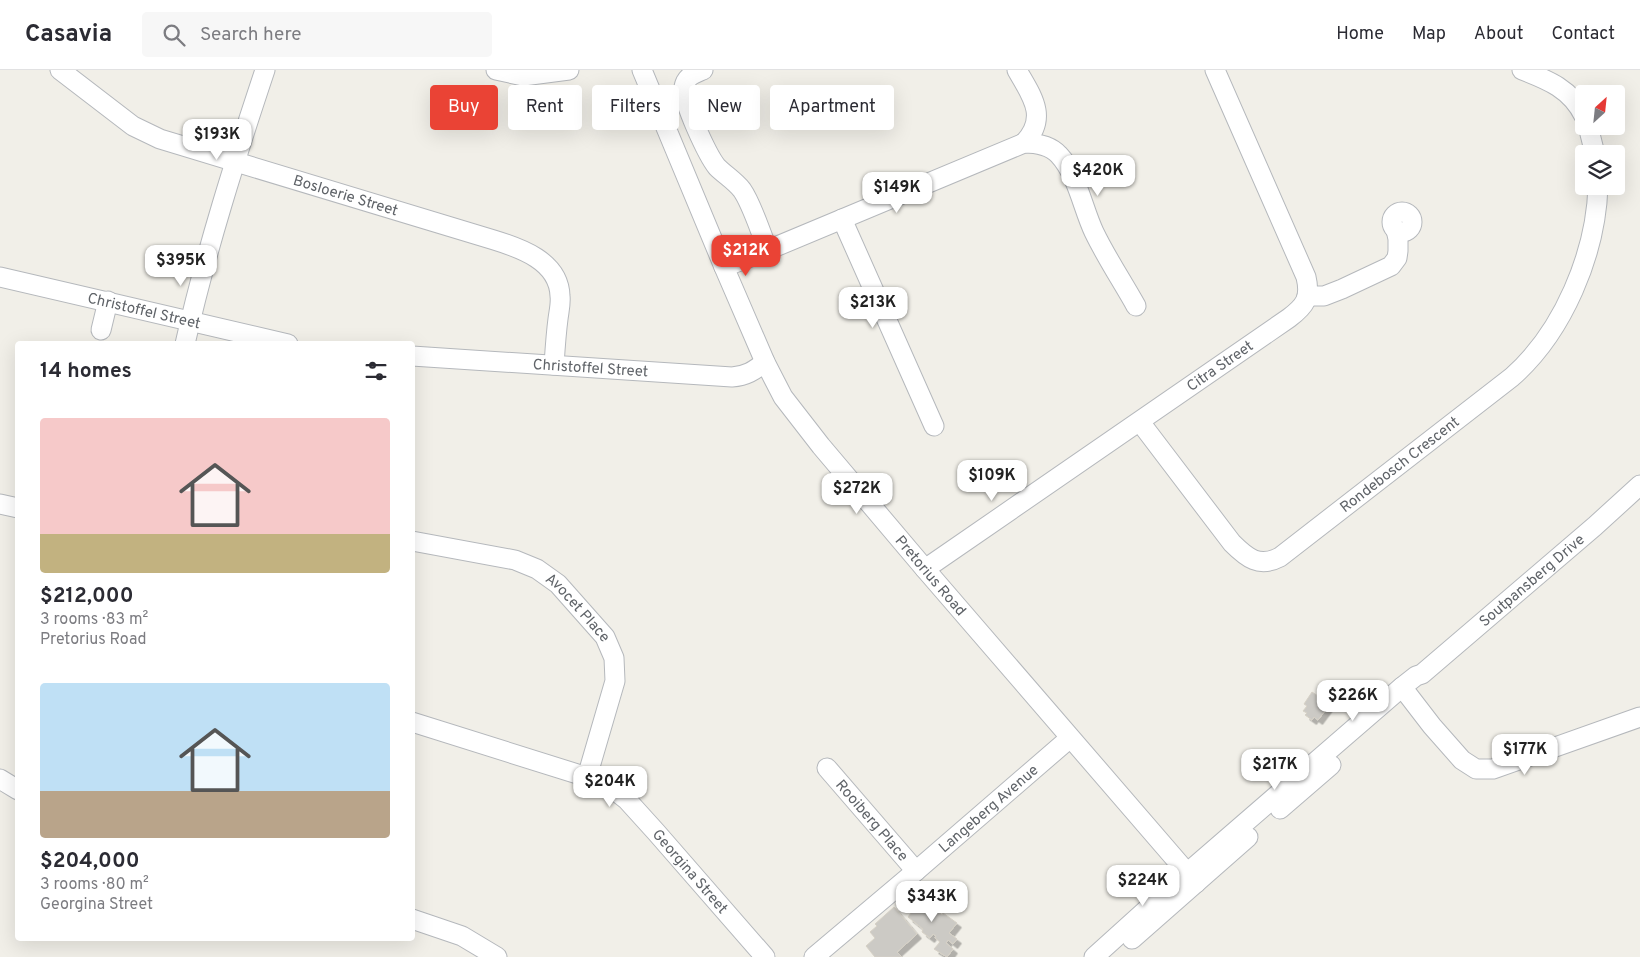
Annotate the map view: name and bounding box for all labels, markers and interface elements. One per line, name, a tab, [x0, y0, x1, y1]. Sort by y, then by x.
search box	[142, 12, 492, 57]
text: Casavia	[25, 20, 112, 50]
icon: search	[160, 21, 188, 49]
text: Search here	[200, 23, 302, 47]
text: Home	[1336, 23, 1384, 46]
text: Map	[1412, 23, 1446, 46]
text: About	[1474, 23, 1523, 46]
text: Contact	[1551, 23, 1615, 46]
chip: Buy	[430, 85, 498, 130]
chip: Rent	[508, 85, 582, 130]
chip: Filters	[592, 85, 679, 130]
chip: New	[689, 85, 760, 130]
chip: Apartment	[770, 85, 894, 130]
north arrow	[1575, 85, 1625, 135]
map controls	[1575, 85, 1625, 195]
pin: $193K	[182, 118, 252, 161]
text: $193K	[194, 125, 240, 145]
button: layers	[1575, 145, 1625, 195]
pin: $420K	[1063, 154, 1133, 197]
text: $420K	[1072, 161, 1124, 181]
street label: Bosloerie Street	[291, 172, 400, 221]
pin: $149K	[862, 172, 932, 214]
text: $149K	[873, 178, 921, 198]
pin: $212K	[711, 234, 781, 277]
text: $212K	[723, 241, 769, 261]
pin: $395K	[146, 244, 216, 287]
text: $395K	[156, 251, 206, 271]
pin: $213K	[838, 286, 908, 329]
street label: Christoffel Street	[85, 290, 202, 334]
text: $213K	[850, 293, 896, 313]
street label: Citra Street	[1184, 337, 1258, 397]
street label: Christoffel Street	[532, 356, 649, 382]
icon: filters	[362, 357, 390, 385]
text: 14 homes	[40, 358, 132, 385]
street label: Rondebosch Crescent	[1337, 413, 1464, 518]
icon: home	[170, 450, 260, 540]
pin: $109K	[957, 460, 1027, 502]
text: $109K	[968, 466, 1016, 486]
pin: $272K	[822, 472, 892, 515]
text: $272K	[833, 479, 881, 499]
street label: Soutpansberg Drive	[1476, 531, 1589, 632]
street label: Pretorius Road	[890, 532, 969, 621]
street label: Avocet Place	[541, 570, 613, 647]
text: $212,000	[40, 583, 134, 610]
text: 3 rooms · 83 m²	[40, 610, 148, 630]
text: Pretorius Road	[40, 630, 147, 650]
pin: $226K	[1318, 680, 1388, 722]
text: $226K	[1328, 686, 1378, 706]
icon: home	[170, 715, 260, 805]
pin: $177K	[1490, 734, 1560, 776]
text: $177K	[1503, 740, 1547, 760]
pin: $217K	[1240, 748, 1310, 791]
text: $217K	[1252, 755, 1298, 775]
street label: Langeberg Avenue	[936, 761, 1043, 858]
pin: $204K	[575, 766, 645, 808]
text: $204K	[584, 772, 636, 792]
street label: Rooiberg Place	[830, 776, 912, 866]
street label: Georgina Street	[647, 826, 731, 918]
text: $204,000	[40, 848, 140, 875]
pin: $224K	[1108, 864, 1178, 907]
text: $224K	[1118, 871, 1168, 891]
text: 3 rooms · 80 m²	[40, 875, 149, 895]
pin: $343K	[897, 880, 967, 923]
text: $343K	[907, 887, 957, 907]
text: Georgina Street	[40, 895, 153, 915]

